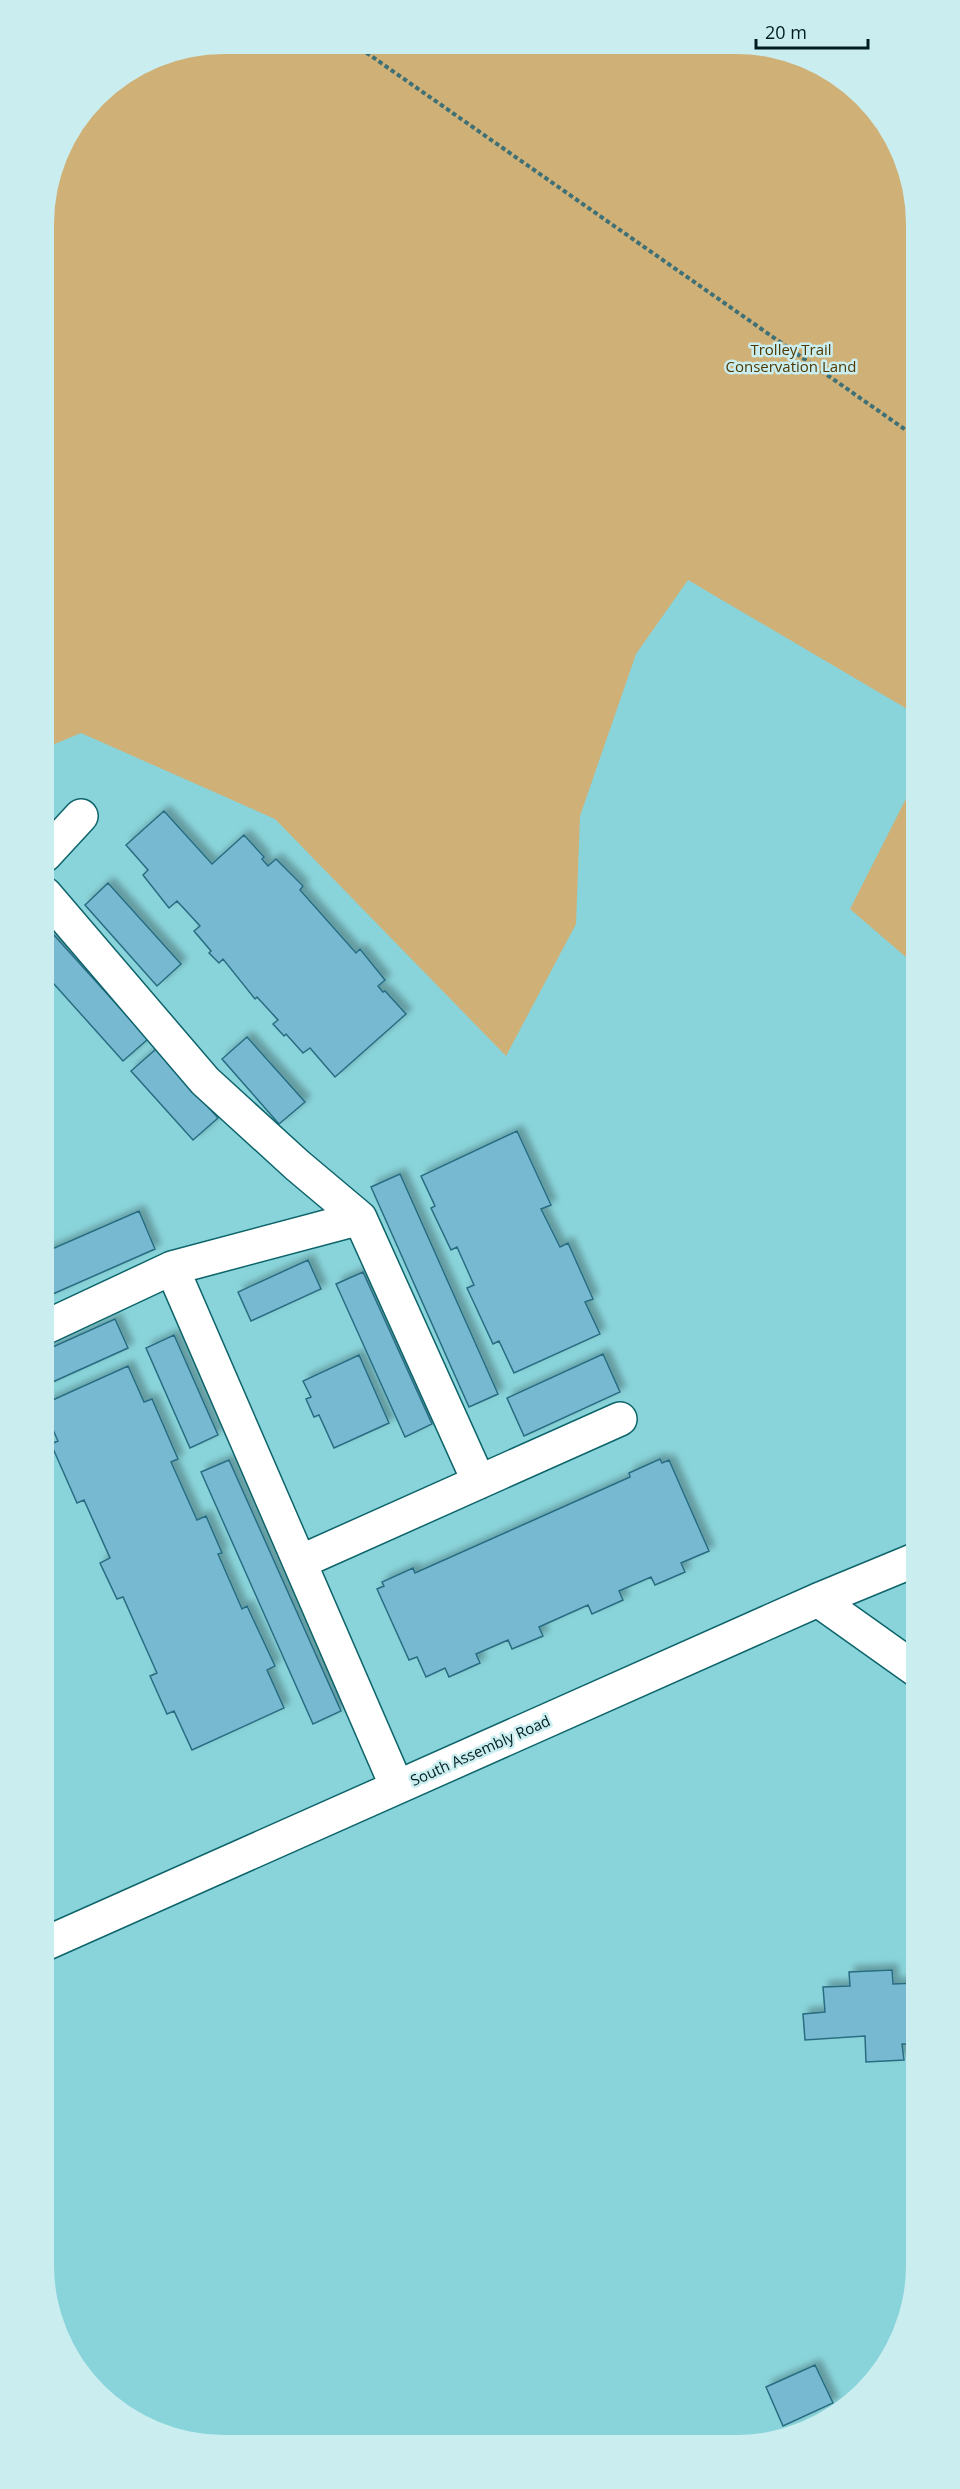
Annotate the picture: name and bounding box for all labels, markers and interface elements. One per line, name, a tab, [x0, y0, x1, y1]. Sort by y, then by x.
scale bar	[756, 12, 868, 50]
text: 20 m	[765, 20, 807, 44]
park label: Trolley Trail Conservation Land	[726, 339, 857, 376]
street label: South Assembly Road	[407, 1710, 553, 1790]

